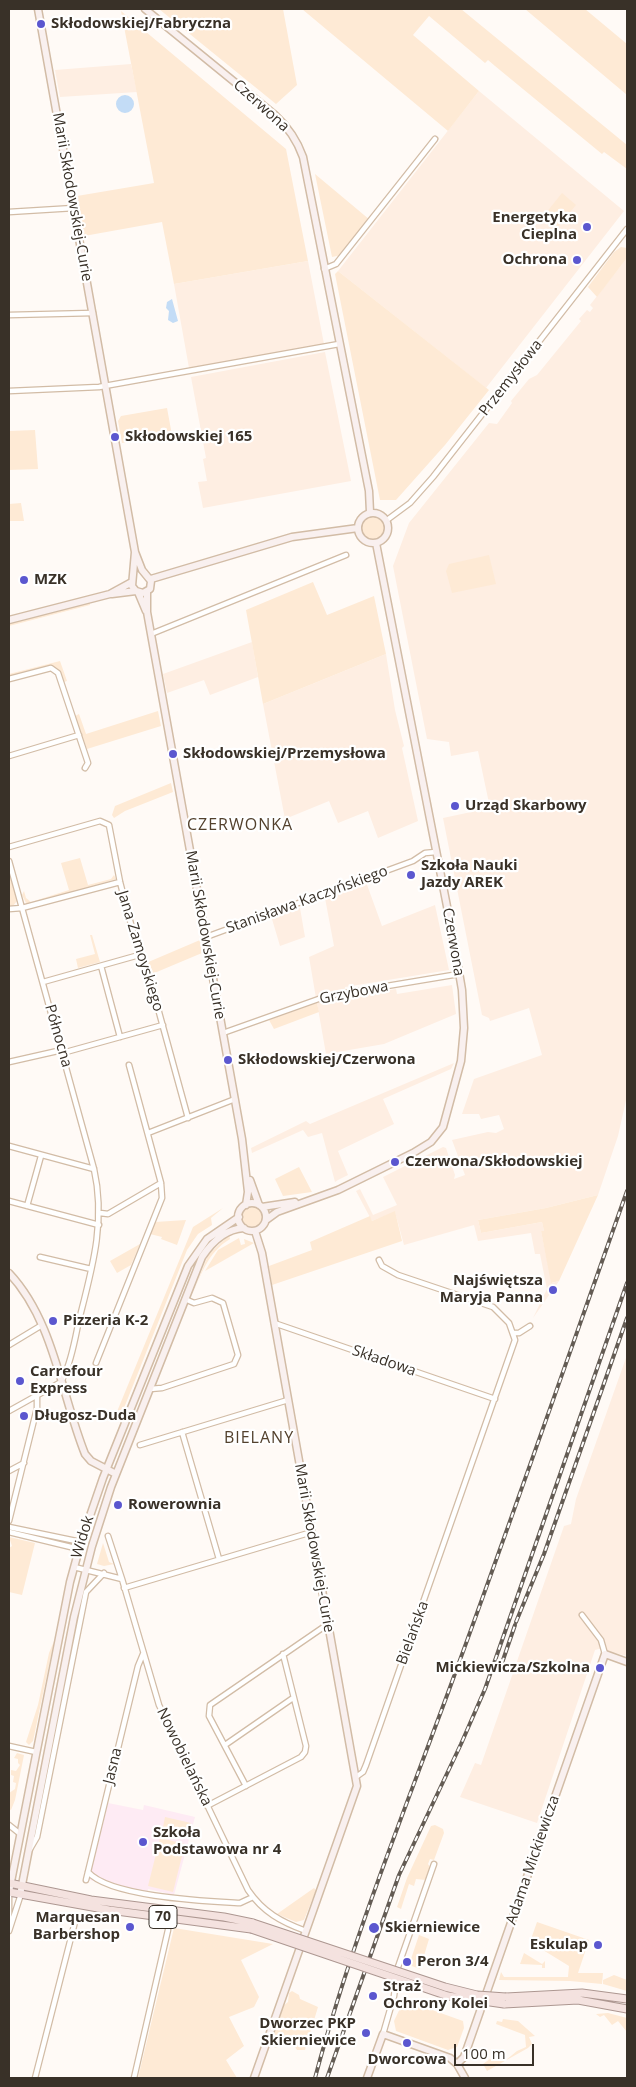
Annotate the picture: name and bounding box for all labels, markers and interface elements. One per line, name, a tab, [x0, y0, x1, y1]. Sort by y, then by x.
place label: Skłodowskiej/Fabryczna	[51, 15, 231, 33]
marker: Skłodowskiej/Fabryczna	[35, 18, 47, 30]
street label: Czerwona	[229, 76, 293, 136]
street label: Marii Skłodowskiej-Curie	[48, 111, 96, 283]
place label: Energetyka Cieplna	[492, 209, 577, 244]
marker: Energetyka Cieplna	[581, 221, 593, 233]
place label: Ochrona	[502, 251, 567, 269]
marker: Ochrona	[571, 254, 583, 266]
street label: Przemysłowa	[476, 336, 546, 420]
place label: Skłodowskiej 165	[125, 428, 252, 446]
marker: Skłodowskiej 165	[109, 431, 121, 443]
place label: MZK	[34, 571, 67, 589]
marker: MZK	[18, 574, 30, 586]
place label: Skłodowskiej/Przemysłowa	[183, 745, 386, 763]
marker: Skłodowskiej/Przemysłowa	[167, 748, 179, 760]
place label: Urząd Skarbowy	[465, 797, 587, 815]
marker: Urząd Skarbowy	[449, 800, 461, 812]
district label: CZERWONKA	[186, 815, 294, 835]
street label: Marii Skłodowskiej-Curie	[181, 849, 229, 1021]
place label: Szkoła Nauki Jazdy AREK	[421, 857, 518, 892]
street label: Stanisława Kaczyńskiego	[224, 862, 390, 938]
marker: Szkoła Nauki Jazdy AREK	[405, 869, 417, 881]
street label: Jana Zamoyskiego	[113, 888, 167, 1014]
street label: Czerwona	[438, 906, 468, 978]
street label: Grzybowa	[318, 978, 390, 1008]
street label: Północna	[40, 1002, 76, 1070]
place label: Skłodowskiej/Czerwona	[238, 1051, 416, 1069]
marker: Skłodowskiej/Czerwona	[222, 1054, 234, 1066]
place label: Czerwona/Skłodowskiej	[405, 1153, 583, 1171]
marker: Czerwona/Skłodowskiej	[389, 1156, 401, 1168]
place label: Najświętsza Maryja Panna	[440, 1272, 543, 1307]
marker: Najświętsza Maryja Panna	[547, 1284, 559, 1296]
place label: Pizzeria K-2	[63, 1312, 148, 1330]
marker: Pizzeria K-2	[47, 1315, 59, 1327]
street label: Składowa	[350, 1342, 418, 1380]
place label: Carrefour Express	[30, 1363, 103, 1398]
marker: Carrefour Express	[14, 1375, 26, 1387]
place label: Długosz-Duda	[34, 1407, 136, 1425]
marker: Długosz-Duda	[18, 1410, 30, 1422]
district label: BIELANY	[223, 1428, 295, 1448]
street label: Marii Skłodowskiej-Curie	[290, 1462, 338, 1634]
place label: Rowerownia	[128, 1496, 221, 1514]
marker: Rowerownia	[112, 1499, 124, 1511]
street label: Widok	[68, 1513, 98, 1561]
street label: Bielańska	[393, 1599, 433, 1667]
place label: Mickiewicza/Szkolna	[435, 1659, 590, 1677]
marker: Mickiewicza/Szkolna	[594, 1662, 606, 1674]
street label: Nowobielańska	[152, 1705, 216, 1809]
street label: Jasna	[100, 1746, 126, 1786]
street label: Adama Mickiewicza	[502, 1793, 564, 1927]
place label: Szkoła Podstawowa nr 4	[153, 1824, 281, 1859]
marker: Szkoła Podstawowa nr 4	[137, 1836, 149, 1848]
road number: 70	[149, 1905, 177, 1928]
place label: Marquesan Barbershop	[33, 1909, 120, 1944]
place label: Skierniewice	[385, 1919, 480, 1937]
marker: Marquesan Barbershop	[124, 1921, 136, 1933]
marker: Skierniewice	[367, 1921, 381, 1935]
place label: Eskulap	[530, 1936, 588, 1954]
marker: Eskulap	[592, 1939, 604, 1951]
place label: Peron 3/4	[417, 1953, 488, 1971]
marker: Peron 3/4	[401, 1956, 413, 1968]
place label: Straż Ochrony Kolei	[383, 1978, 488, 2013]
marker: Straż Ochrony Kolei	[367, 1990, 379, 2002]
place label: Dworzec PKP Skierniewice	[259, 2015, 356, 2050]
marker: Dworzec PKP Skierniewice	[360, 2027, 372, 2039]
scale bar	[456, 2034, 536, 2066]
marker: Dworcowa	[401, 2037, 413, 2049]
text: 100 m	[462, 2043, 506, 2063]
place label: Dworcowa	[368, 2051, 446, 2069]

